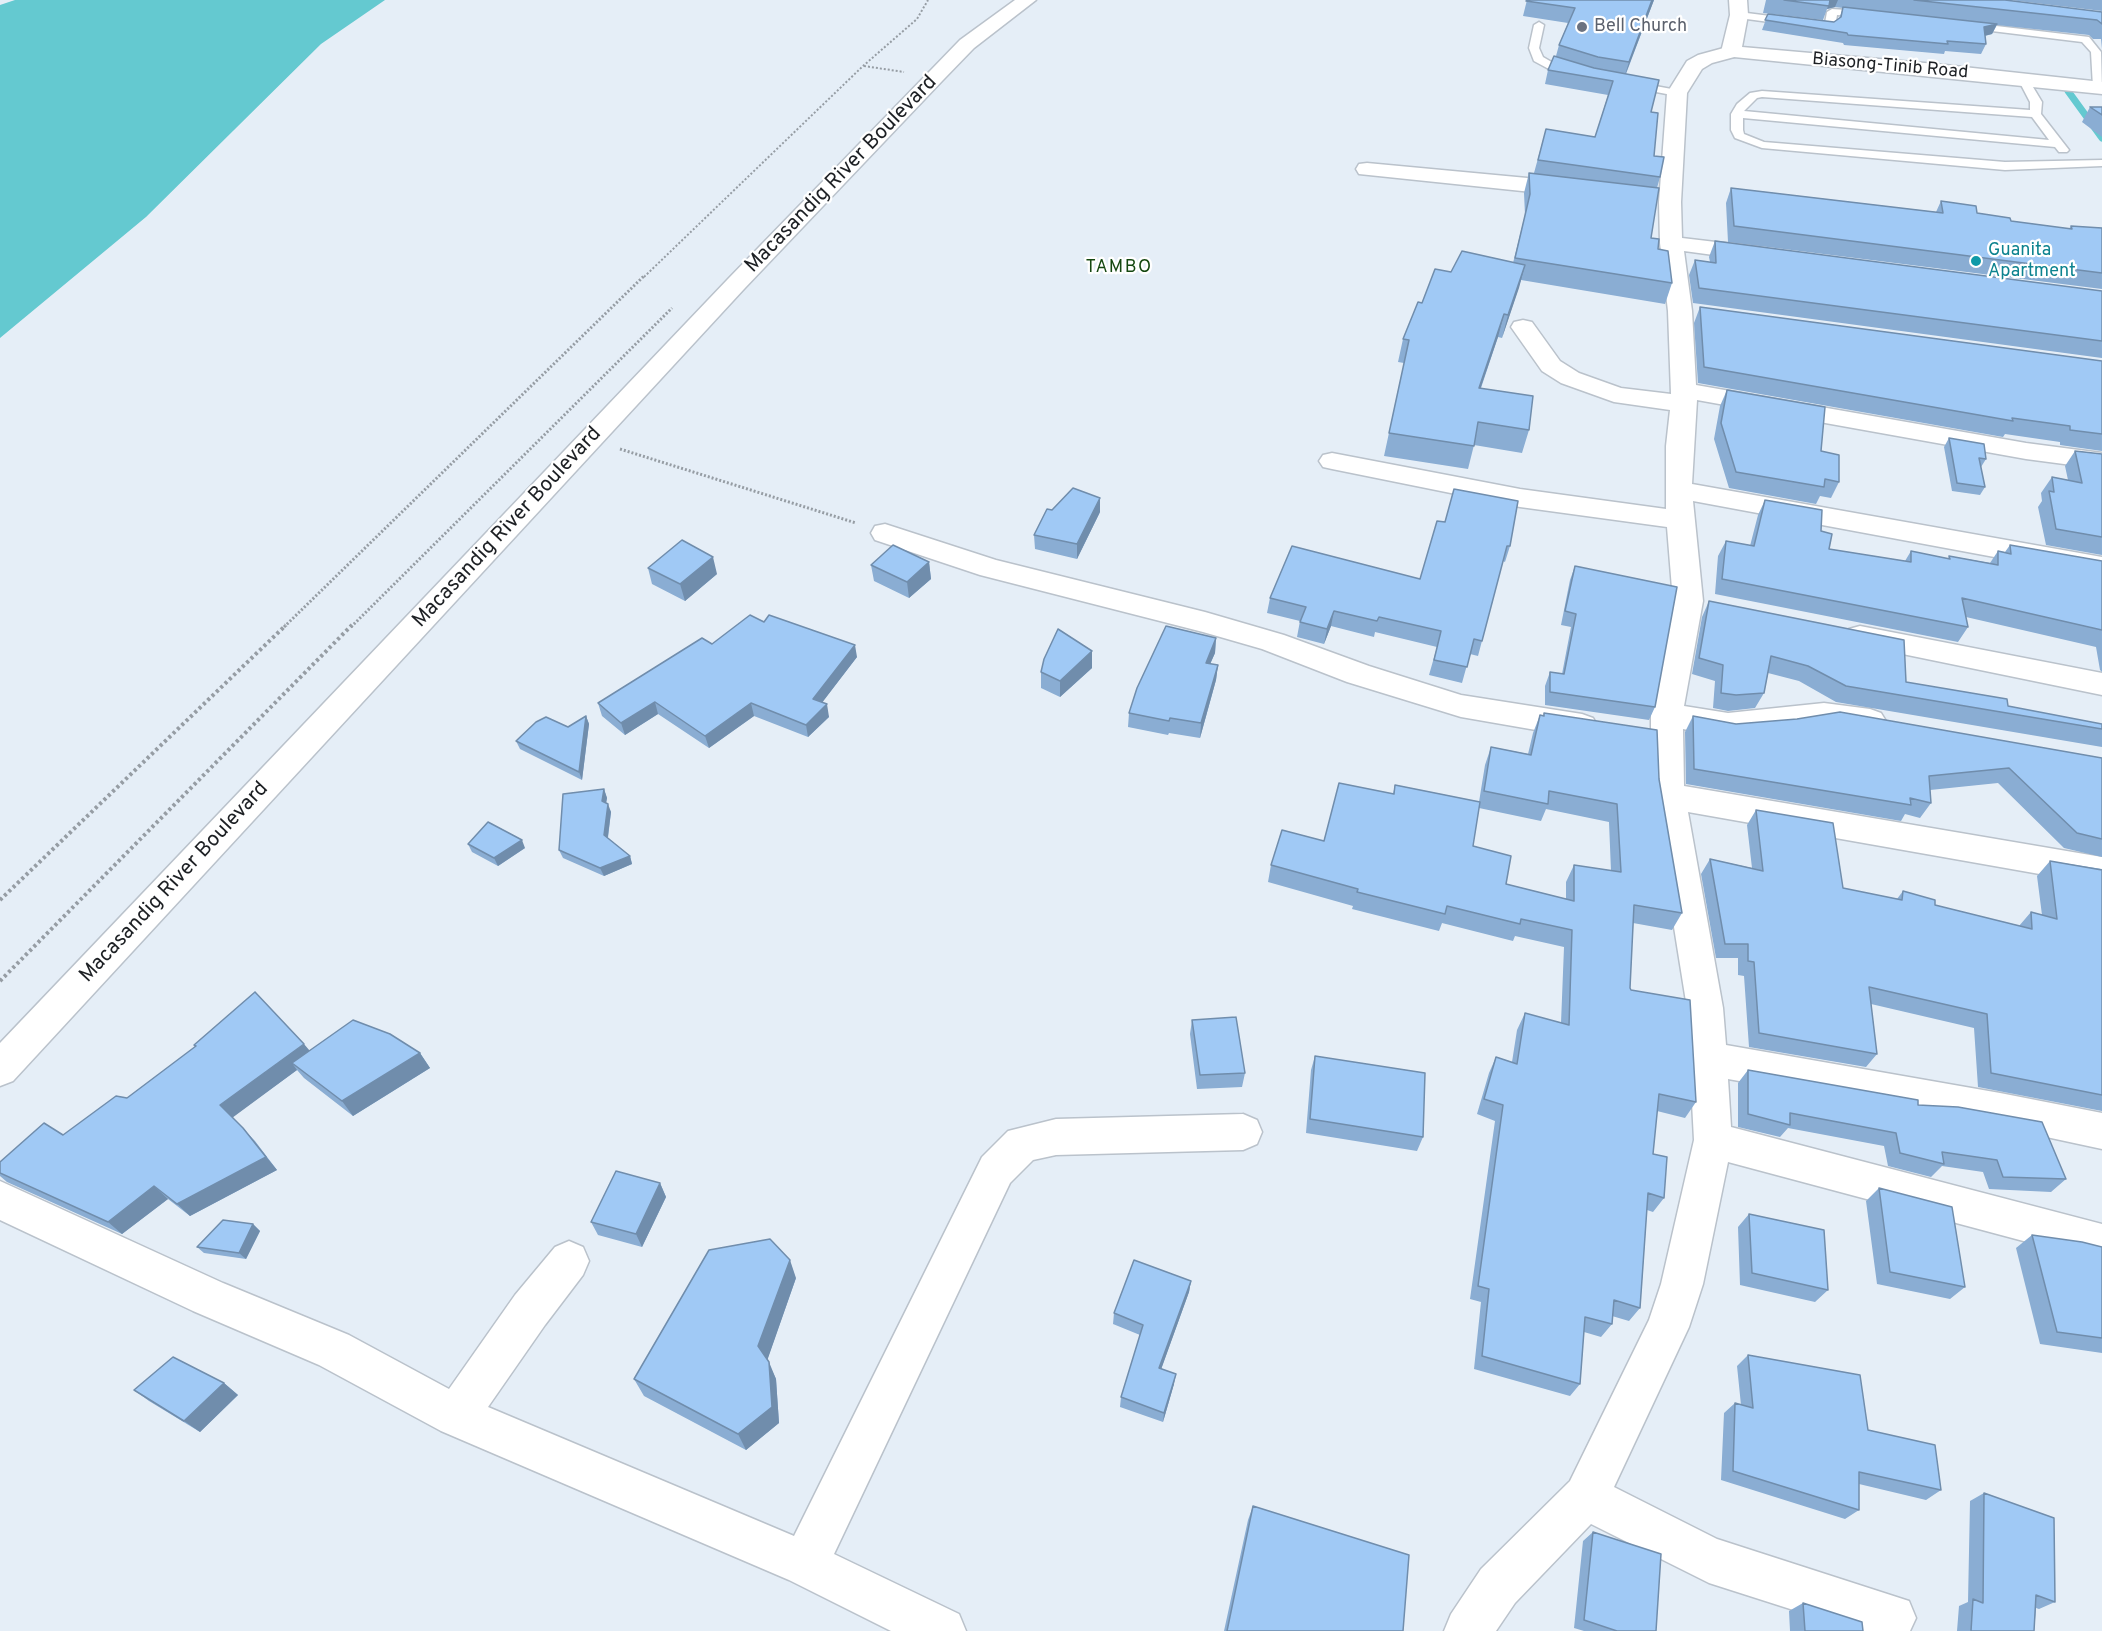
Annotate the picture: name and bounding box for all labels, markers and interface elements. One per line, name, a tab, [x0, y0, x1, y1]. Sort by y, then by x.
place label: Bell Church	[1594, 16, 1687, 38]
marker: Bell Church	[1575, 20, 1589, 34]
street label: Biasong-Tinib Road	[1811, 49, 1969, 85]
street label: Macasandig River Boulevard	[741, 71, 943, 279]
place label: Guanita Apartment	[1988, 240, 2076, 282]
marker: Guanita Apartment	[1969, 254, 1983, 268]
district label: TAMBO	[1085, 257, 1153, 279]
street label: Macasandig River Boulevard	[408, 422, 608, 634]
street label: Macasandig River Boulevard	[75, 777, 275, 989]

